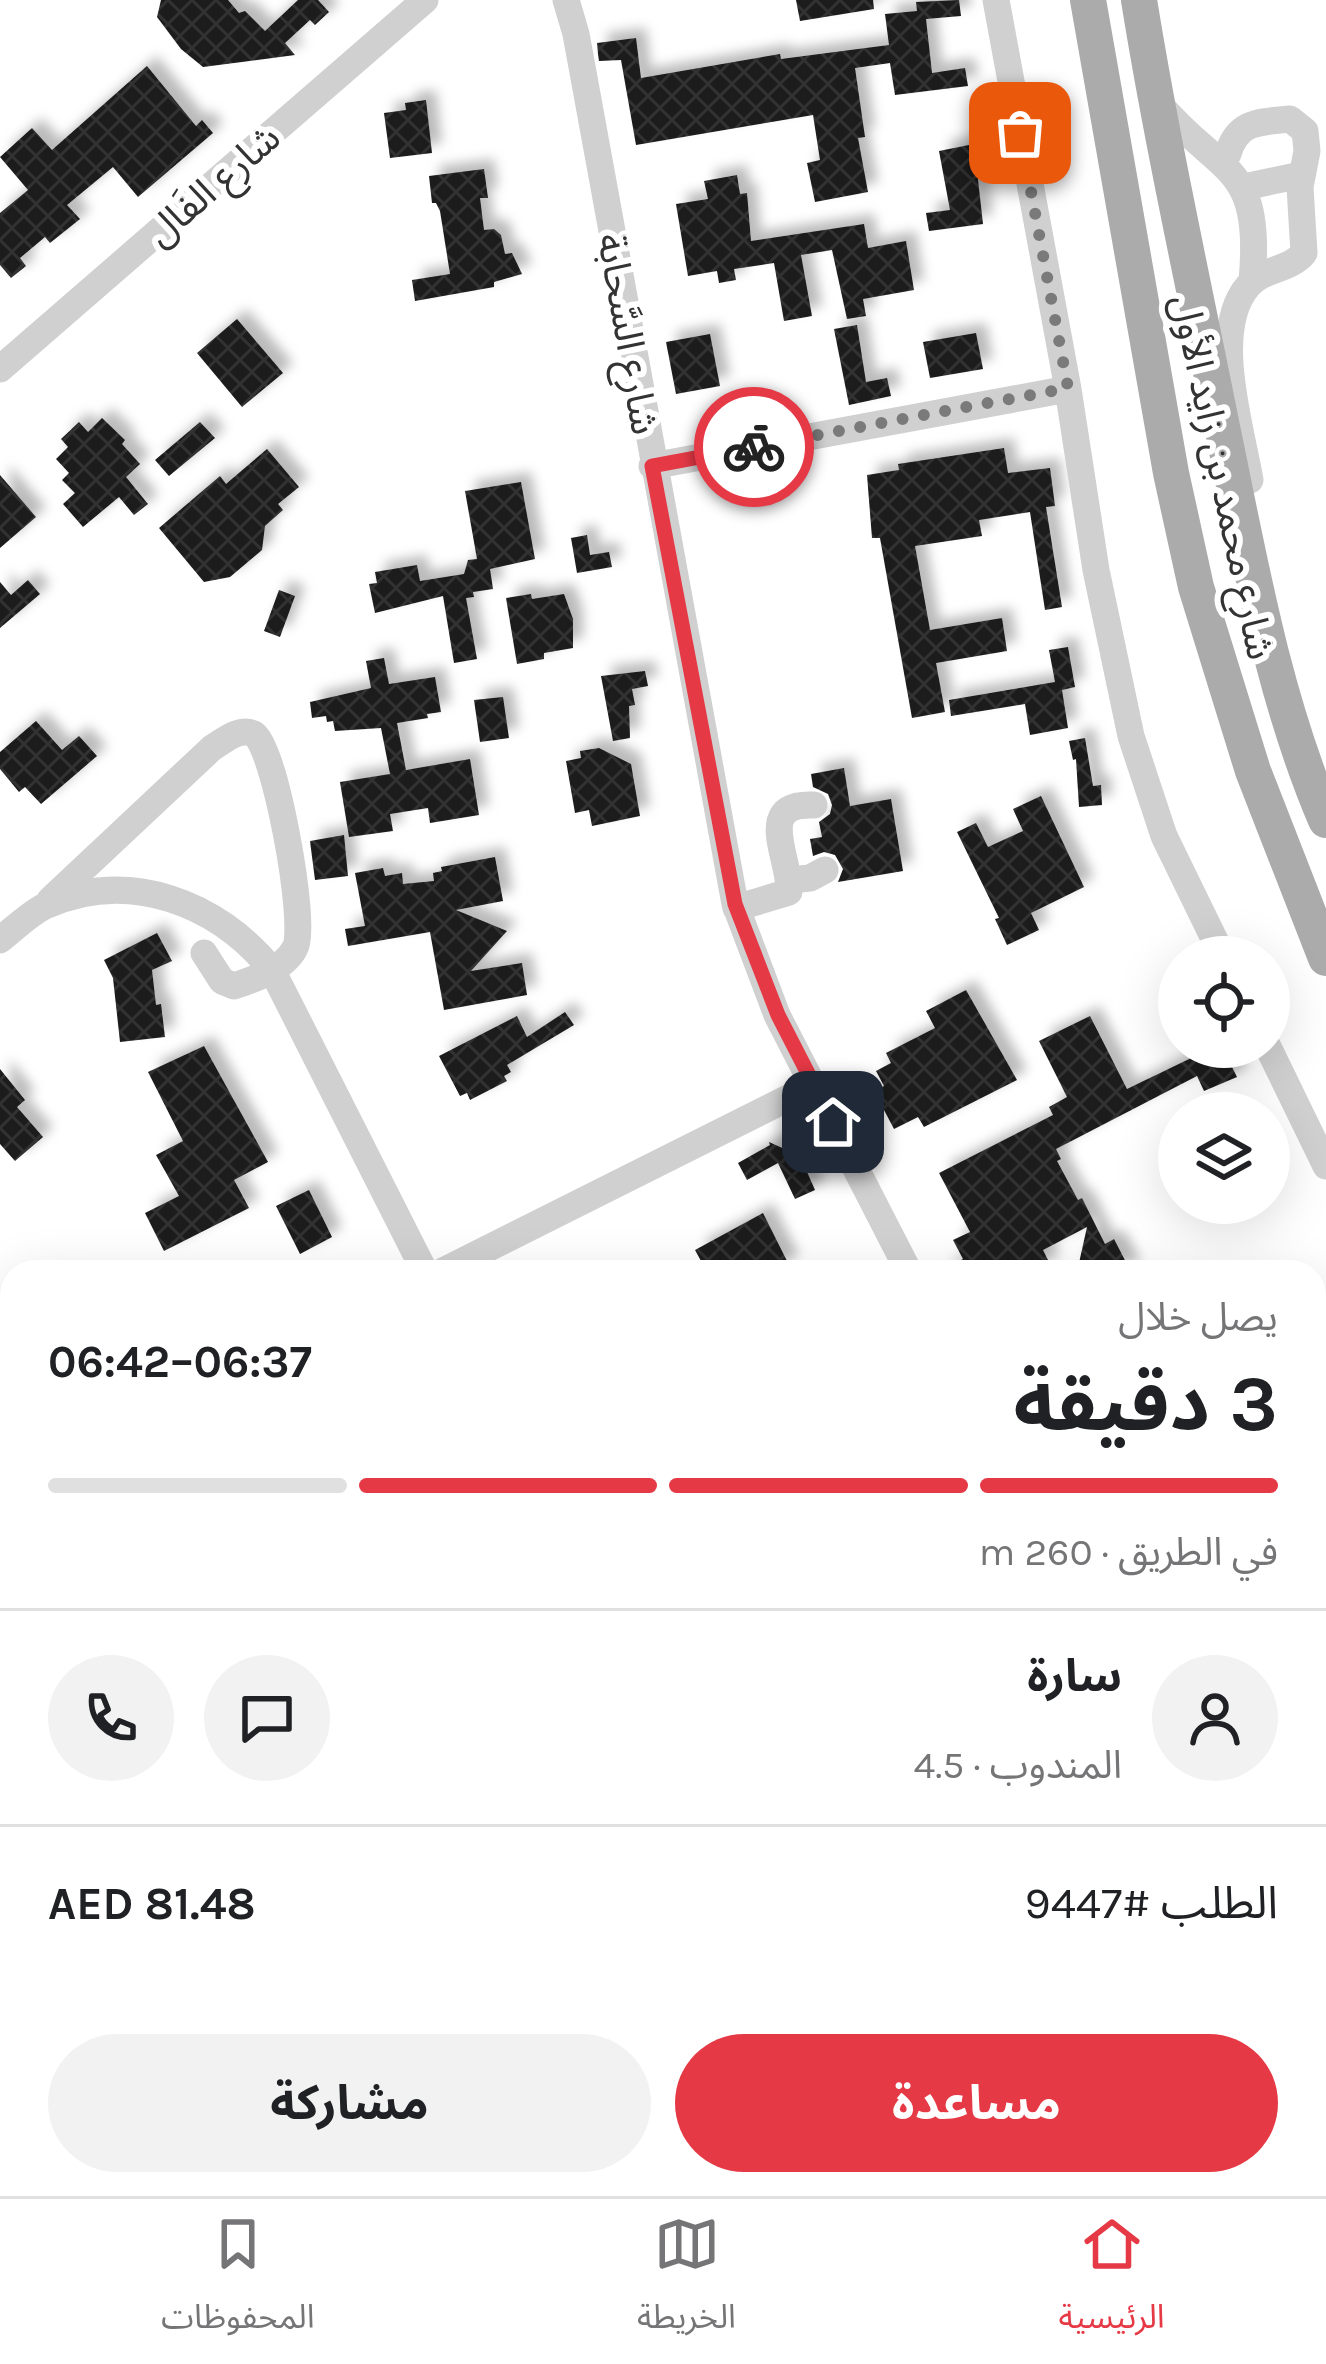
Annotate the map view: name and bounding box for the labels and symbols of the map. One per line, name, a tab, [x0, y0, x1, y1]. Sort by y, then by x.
pin	[969, 82, 1071, 184]
street label: شارع الفَال	[137, 114, 293, 259]
street label: شارع السَّحابة	[583, 230, 668, 439]
street label: شارع محمد بن زايد الأول	[1157, 290, 1284, 665]
courier	[694, 387, 814, 507]
pin	[782, 1071, 884, 1173]

